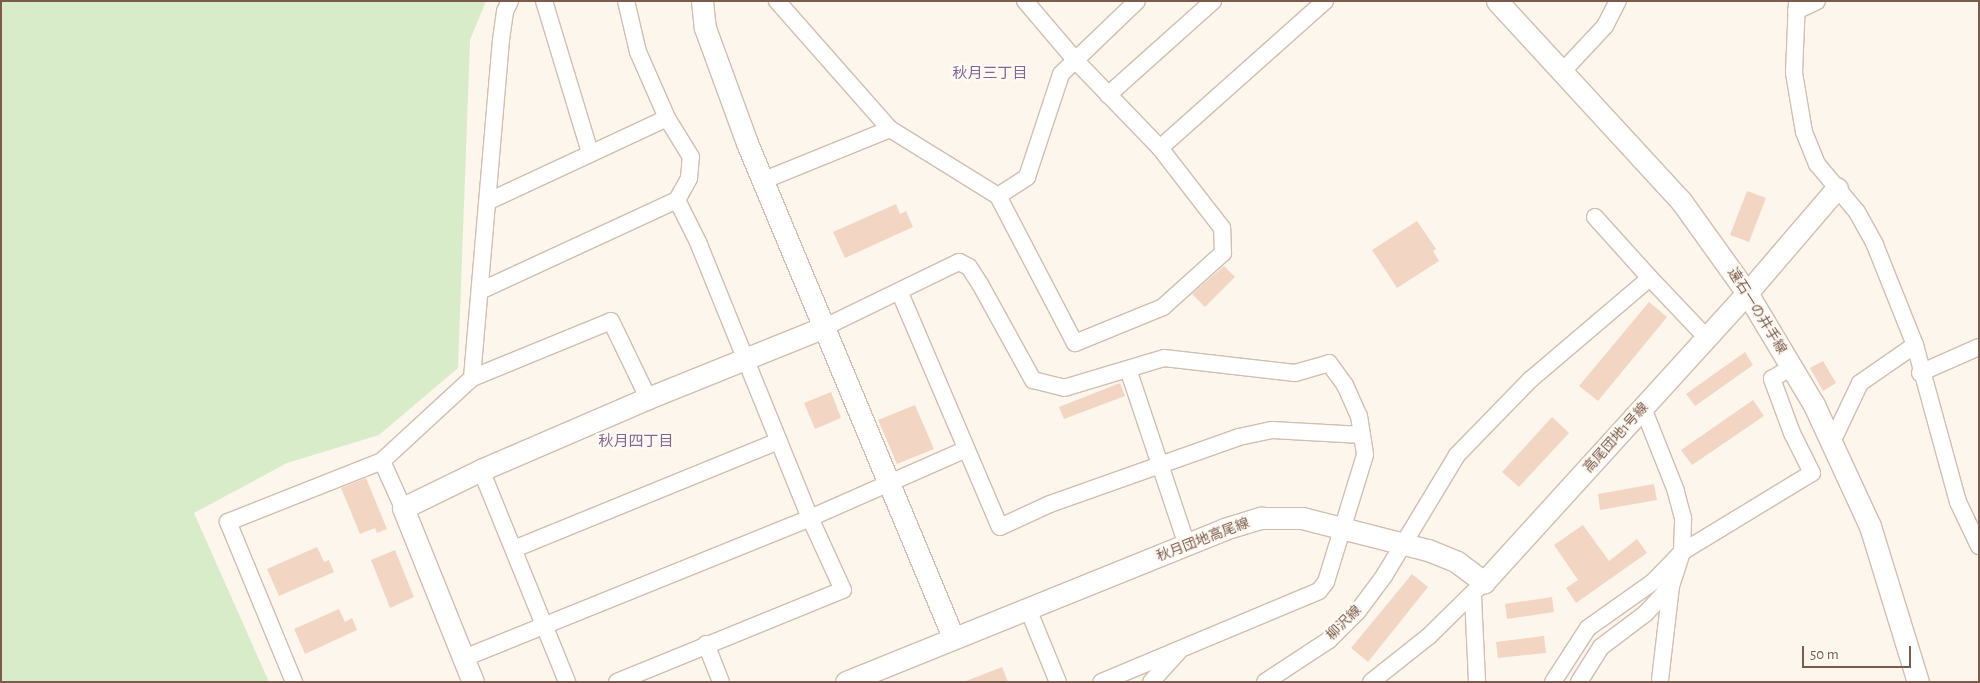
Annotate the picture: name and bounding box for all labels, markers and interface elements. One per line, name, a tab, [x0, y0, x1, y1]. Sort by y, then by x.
district label: 秋月三丁目	[953, 65, 1027, 83]
street label: 遠石一の井手線	[1724, 265, 1790, 357]
street label: 高尾団地1号線	[1580, 399, 1652, 477]
district label: 秋月四丁目	[599, 433, 673, 451]
street label: 秋月団地高尾線	[1154, 515, 1252, 565]
street label: 柳沢線	[1323, 602, 1365, 644]
scale bar	[1805, 636, 1914, 668]
text: 50 m	[1810, 647, 1839, 662]

